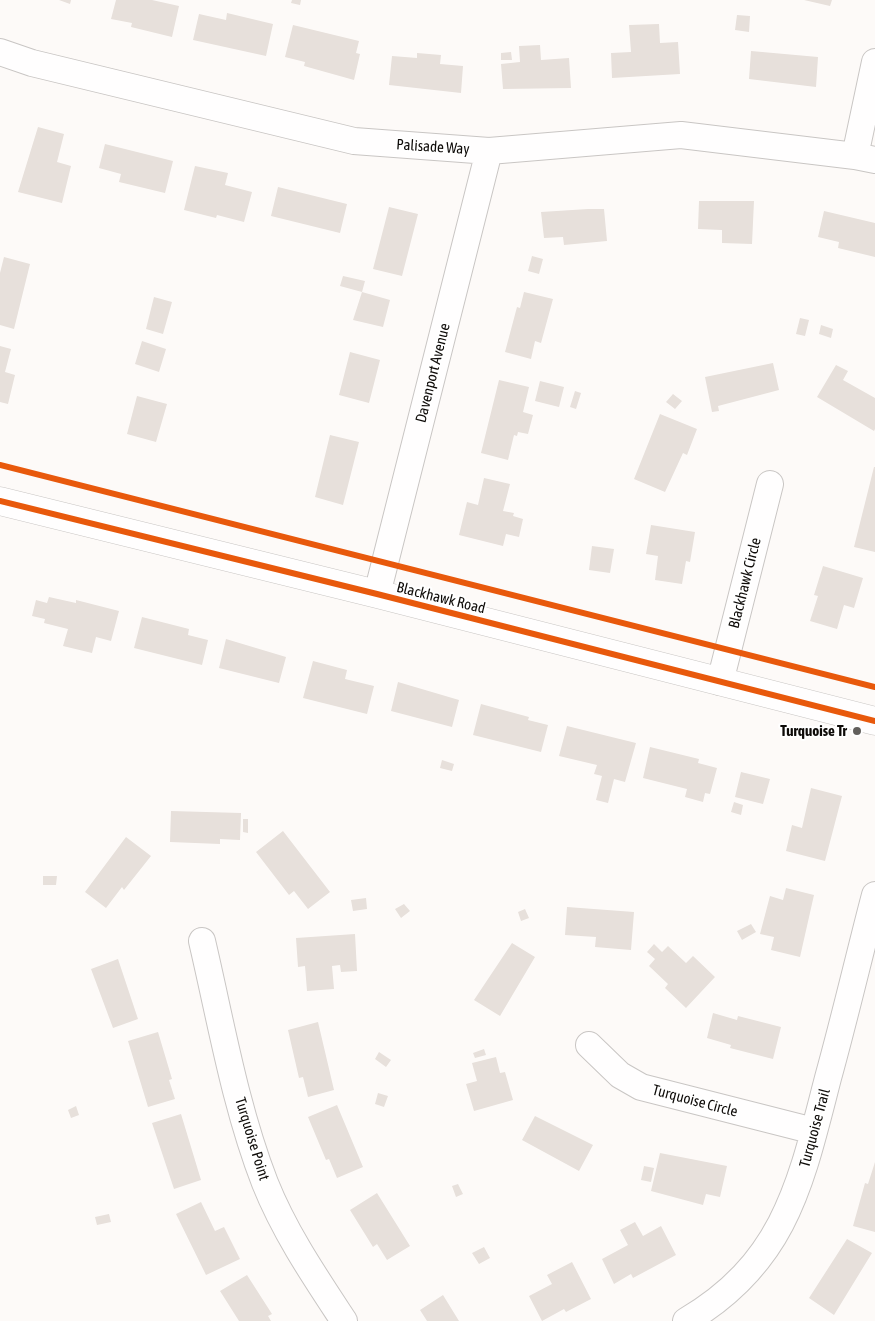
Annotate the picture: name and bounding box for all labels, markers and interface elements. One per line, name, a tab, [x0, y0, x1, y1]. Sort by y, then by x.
street label: Palisade Way	[396, 135, 470, 159]
street label: Davenport Avenue	[412, 321, 454, 425]
street label: Blackhawk Circle	[725, 536, 765, 630]
street label: Blackhawk Road	[395, 578, 487, 618]
place label: Turquoise Tr	[780, 722, 847, 740]
marker: Turquoise Tr	[851, 725, 863, 737]
street label: Turquoise Circle	[650, 1081, 740, 1121]
street label: Turquoise Trail	[796, 1087, 834, 1169]
street label: Turquoise Point	[231, 1095, 273, 1183]

